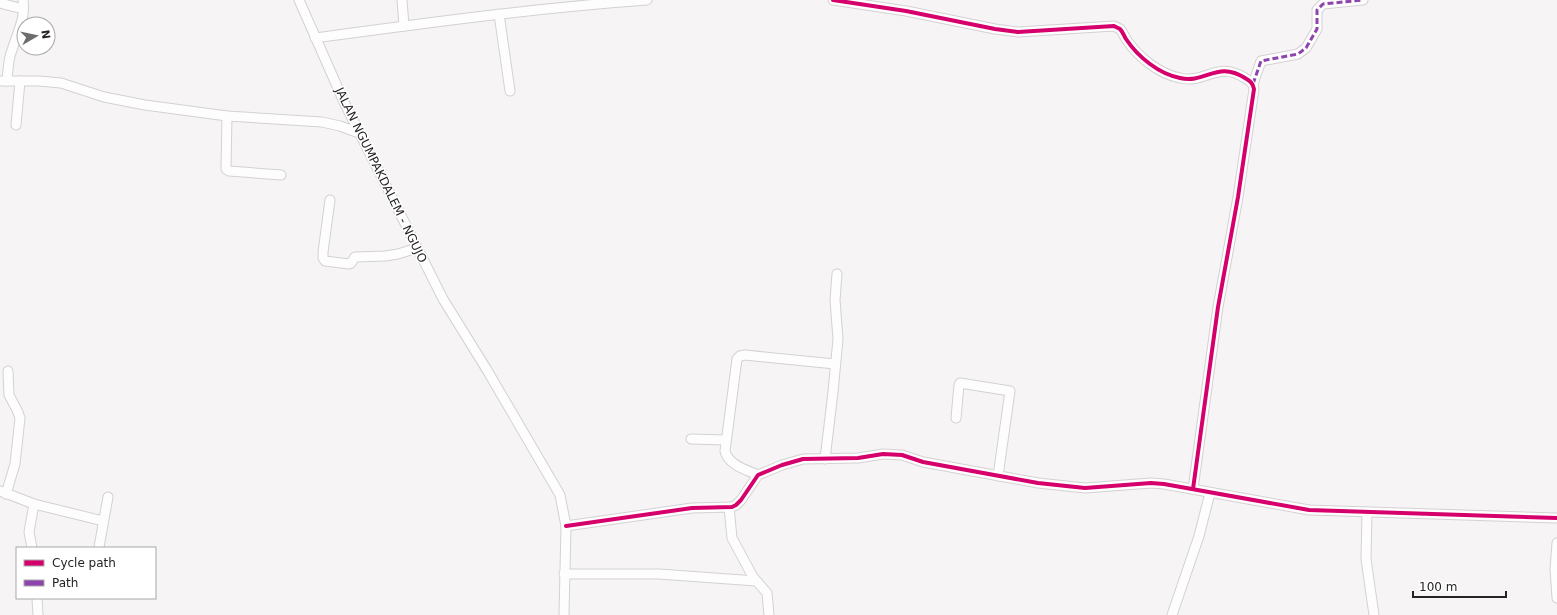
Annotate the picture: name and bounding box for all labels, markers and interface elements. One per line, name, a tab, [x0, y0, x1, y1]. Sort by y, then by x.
north arrow	[16, 16, 56, 56]
text: N	[38, 29, 53, 40]
street label: JALAN NGUMPAKDALEM - NGUJO	[332, 84, 430, 265]
legend	[16, 547, 156, 599]
text: Cycle path	[52, 556, 116, 570]
scale bar	[1413, 573, 1506, 599]
text: Path	[52, 576, 78, 590]
text: 100 m	[1419, 580, 1457, 594]

